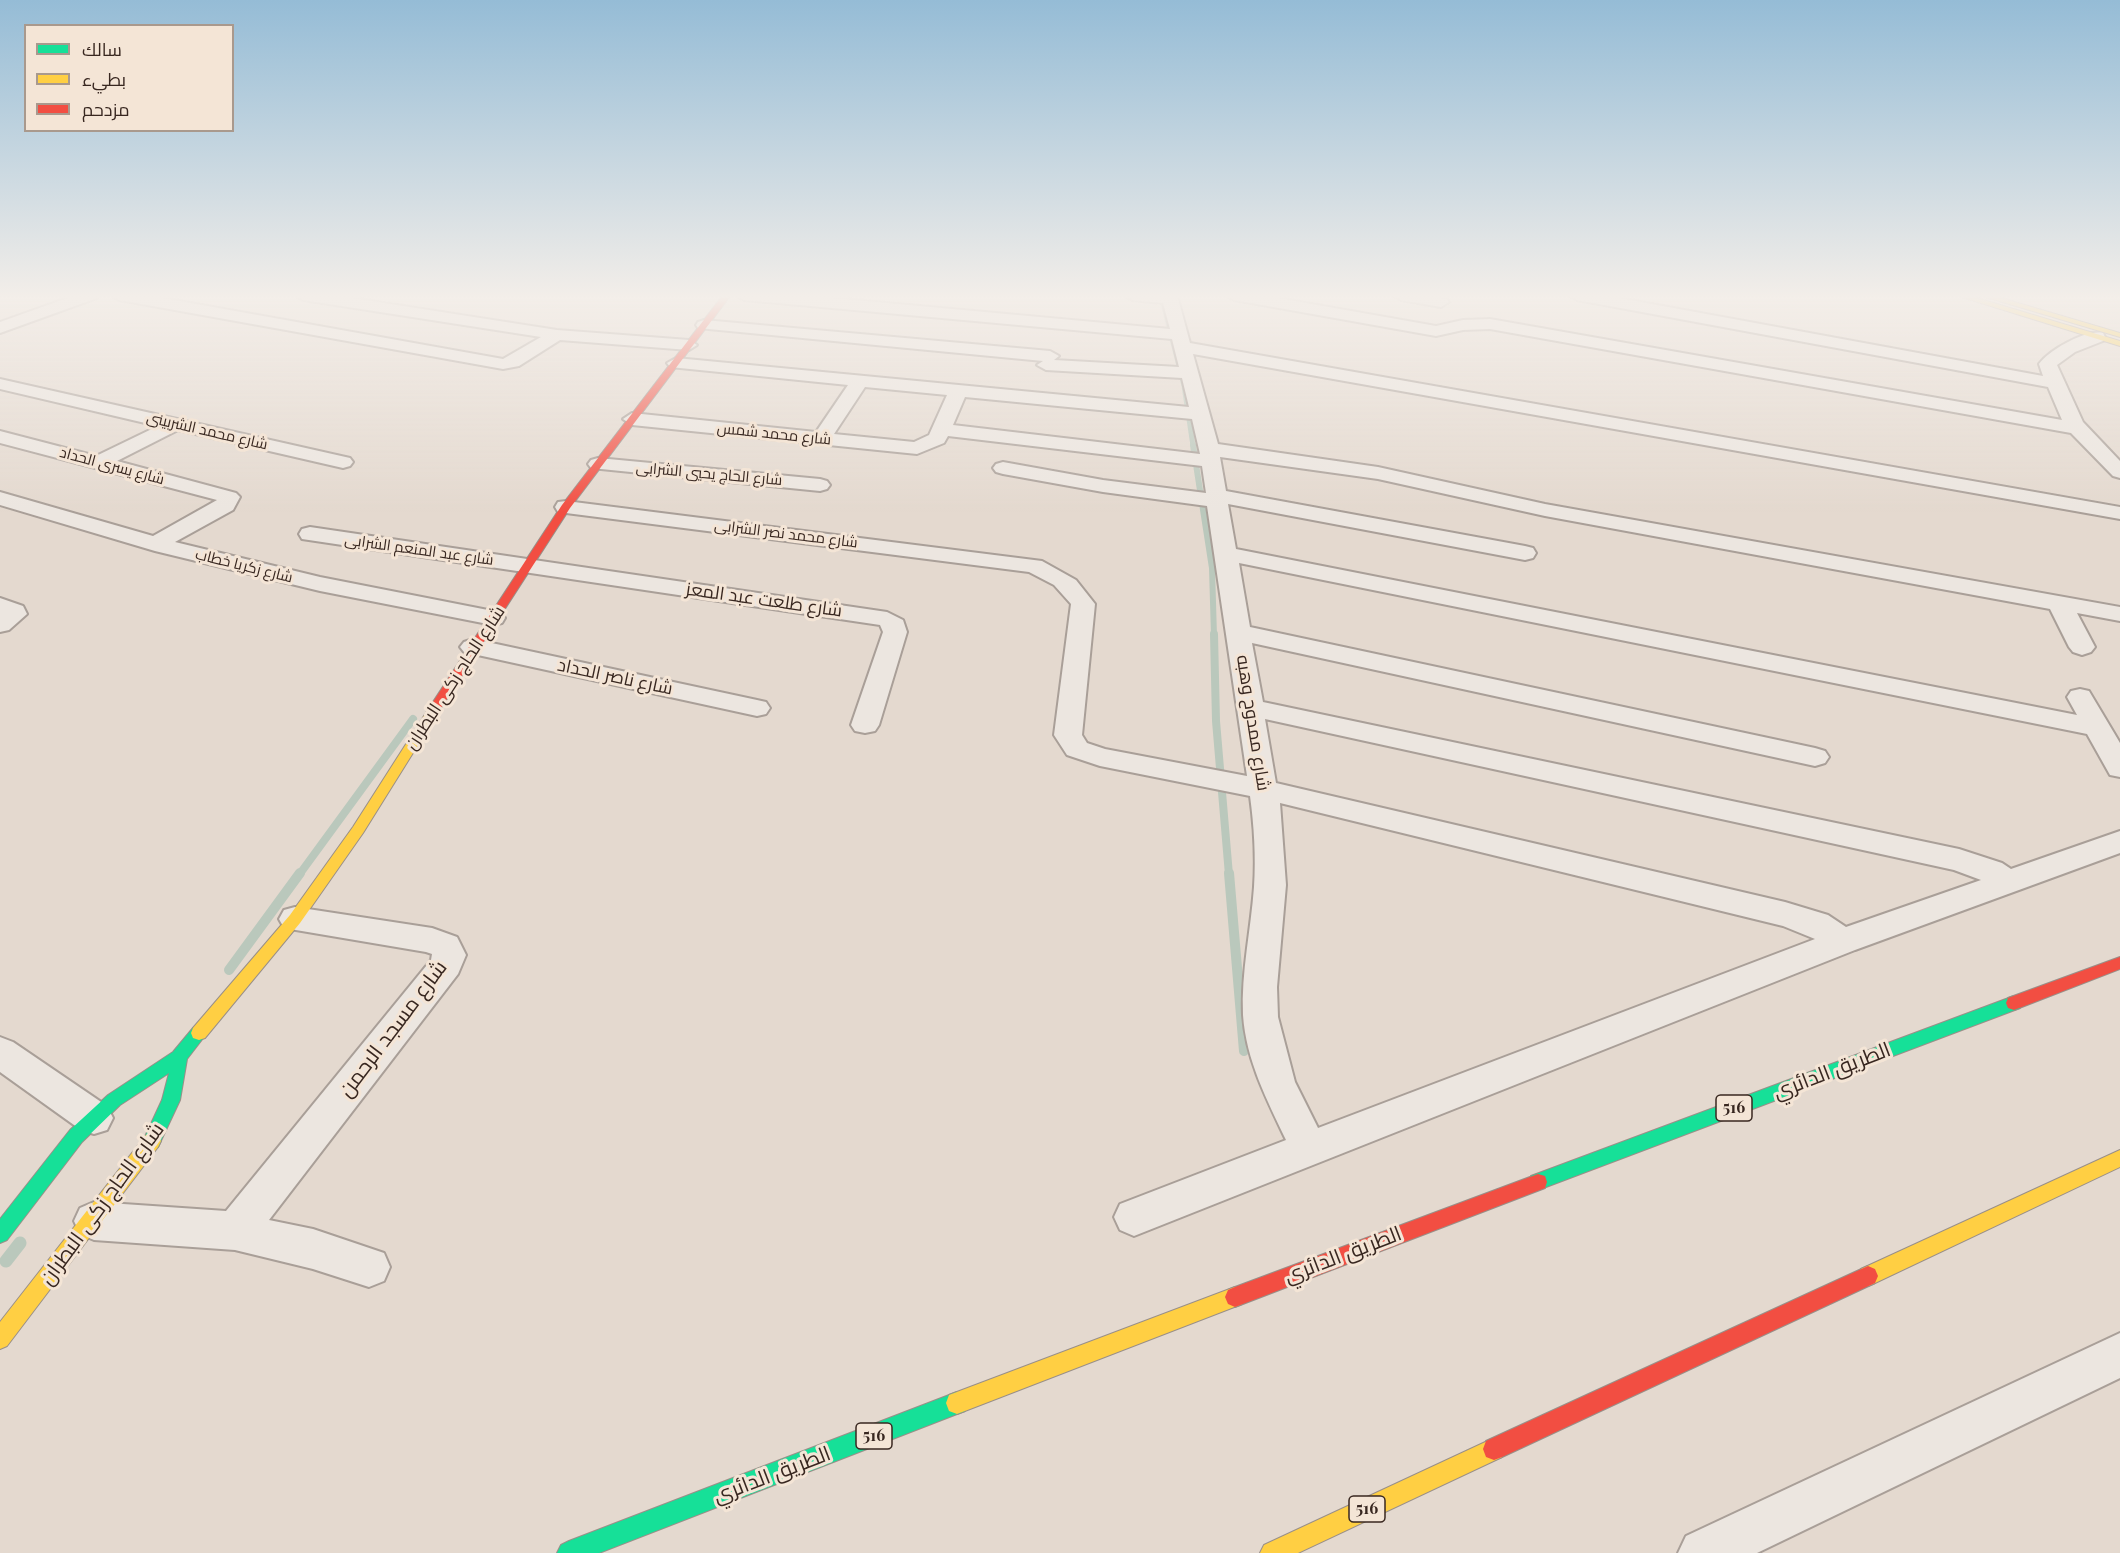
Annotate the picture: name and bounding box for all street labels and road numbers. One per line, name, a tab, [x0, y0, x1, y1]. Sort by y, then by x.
street label: شارع محمد الشربينى	[145, 408, 269, 454]
street label: شارع محمد شمس	[716, 419, 832, 449]
street label: شارع يسرى الحداد	[58, 443, 166, 489]
street label: شارع الحاج يحيي الشرابى	[635, 459, 783, 489]
street label: شارع محمد نصر الشرابى	[713, 516, 859, 552]
street label: شارع عبد المنعم الشرابى	[343, 531, 495, 569]
street label: شارع زكريا خطاب	[193, 545, 295, 587]
street label: شارع طلعت عبد المعز	[684, 578, 844, 622]
street label: شارع الحاج زكى البطران	[400, 602, 510, 754]
street label: شارع ناصر الحداد	[555, 654, 675, 700]
street label: شارع ممدوح وهبه	[1232, 654, 1274, 792]
street label: شارع مسجد الرحمن	[333, 956, 453, 1102]
street label: الطريق الدائري	[1770, 1037, 1894, 1105]
road number: 516	[1716, 1095, 1752, 1121]
street label: شارع الحاج زكى البطران	[34, 1118, 170, 1290]
street label: الطريق الدائري	[1281, 1221, 1405, 1289]
road number: 516	[856, 1423, 892, 1449]
street label: الطريق الدائري	[710, 1441, 834, 1509]
road number: 516	[1349, 1496, 1385, 1522]

